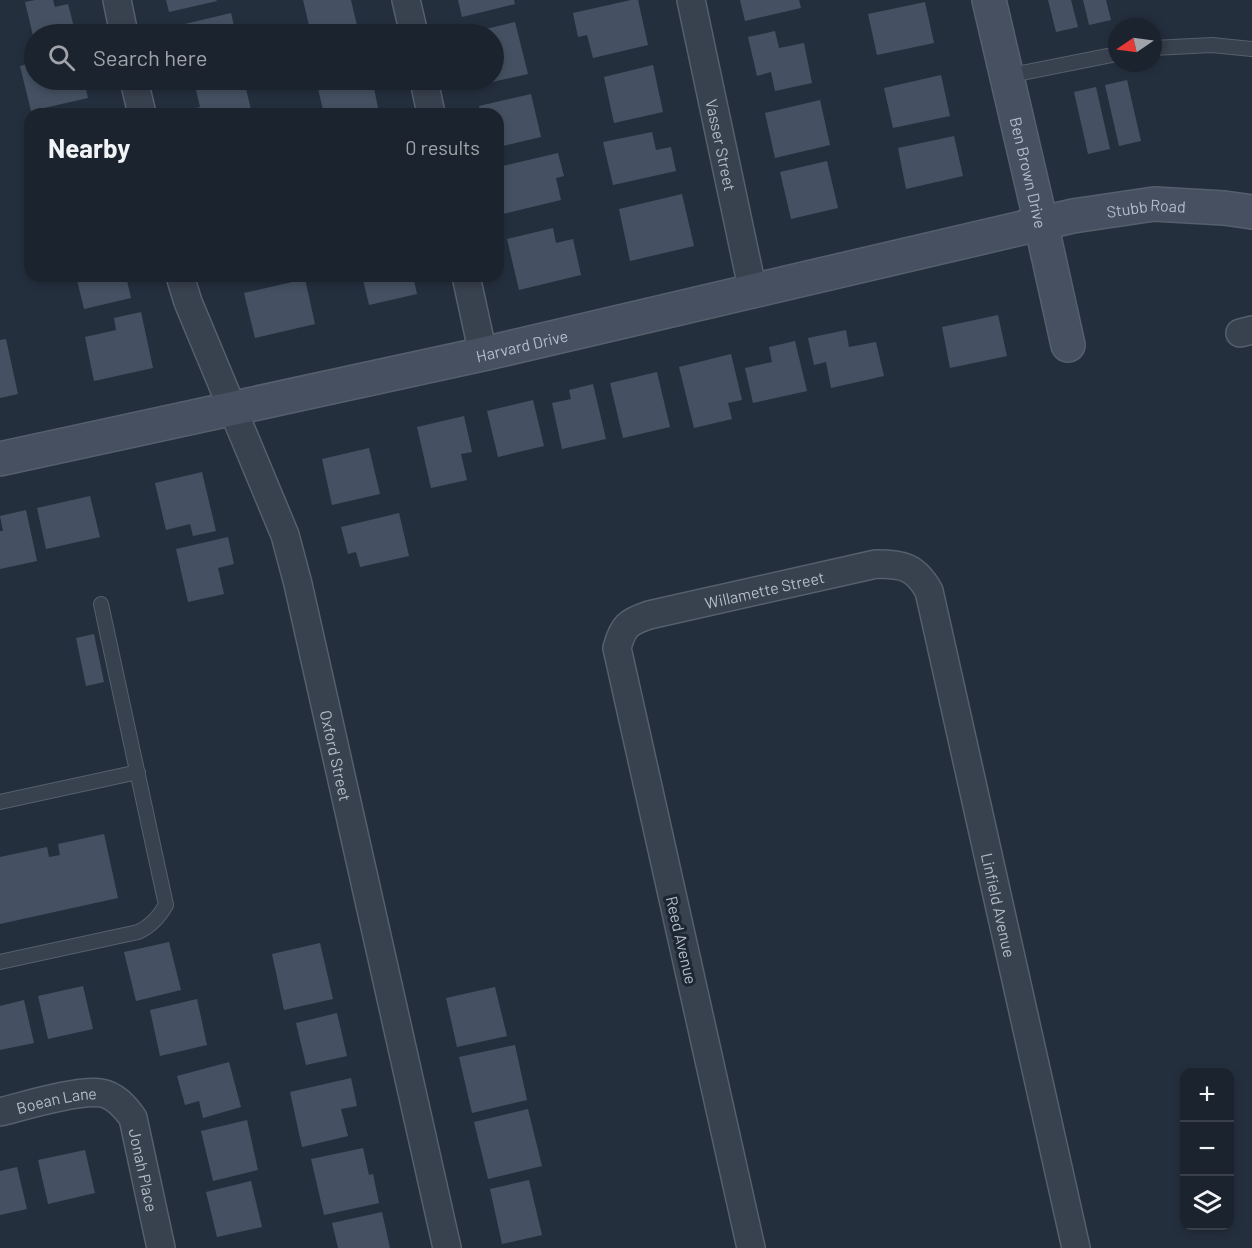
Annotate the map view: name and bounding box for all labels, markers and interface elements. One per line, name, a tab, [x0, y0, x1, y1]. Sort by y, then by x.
north arrow	[1108, 18, 1162, 72]
search box	[24, 24, 504, 90]
icon: search	[45, 41, 78, 74]
text: Search here	[93, 44, 207, 70]
street label: Vasser Street	[703, 97, 741, 192]
street label: Ben Brown Drive	[1007, 115, 1051, 230]
text: Nearby	[48, 132, 130, 163]
text: 0 results	[405, 135, 480, 159]
street label: Stubb Road	[1105, 194, 1186, 220]
street label: Harvard Drive	[474, 325, 570, 365]
street label: Willamette Street	[703, 566, 826, 612]
street label: Oxford Street	[317, 708, 356, 803]
street label: Linfield Avenue	[978, 851, 1020, 959]
street label: Reed Avenue	[663, 894, 701, 986]
map controls	[1180, 1068, 1234, 1230]
button: +	[1180, 1068, 1234, 1122]
street label: Boean Lane	[14, 1083, 97, 1117]
button: −	[1180, 1122, 1234, 1176]
street label: Jonah Place	[126, 1126, 162, 1213]
button: layers	[1180, 1176, 1234, 1230]

